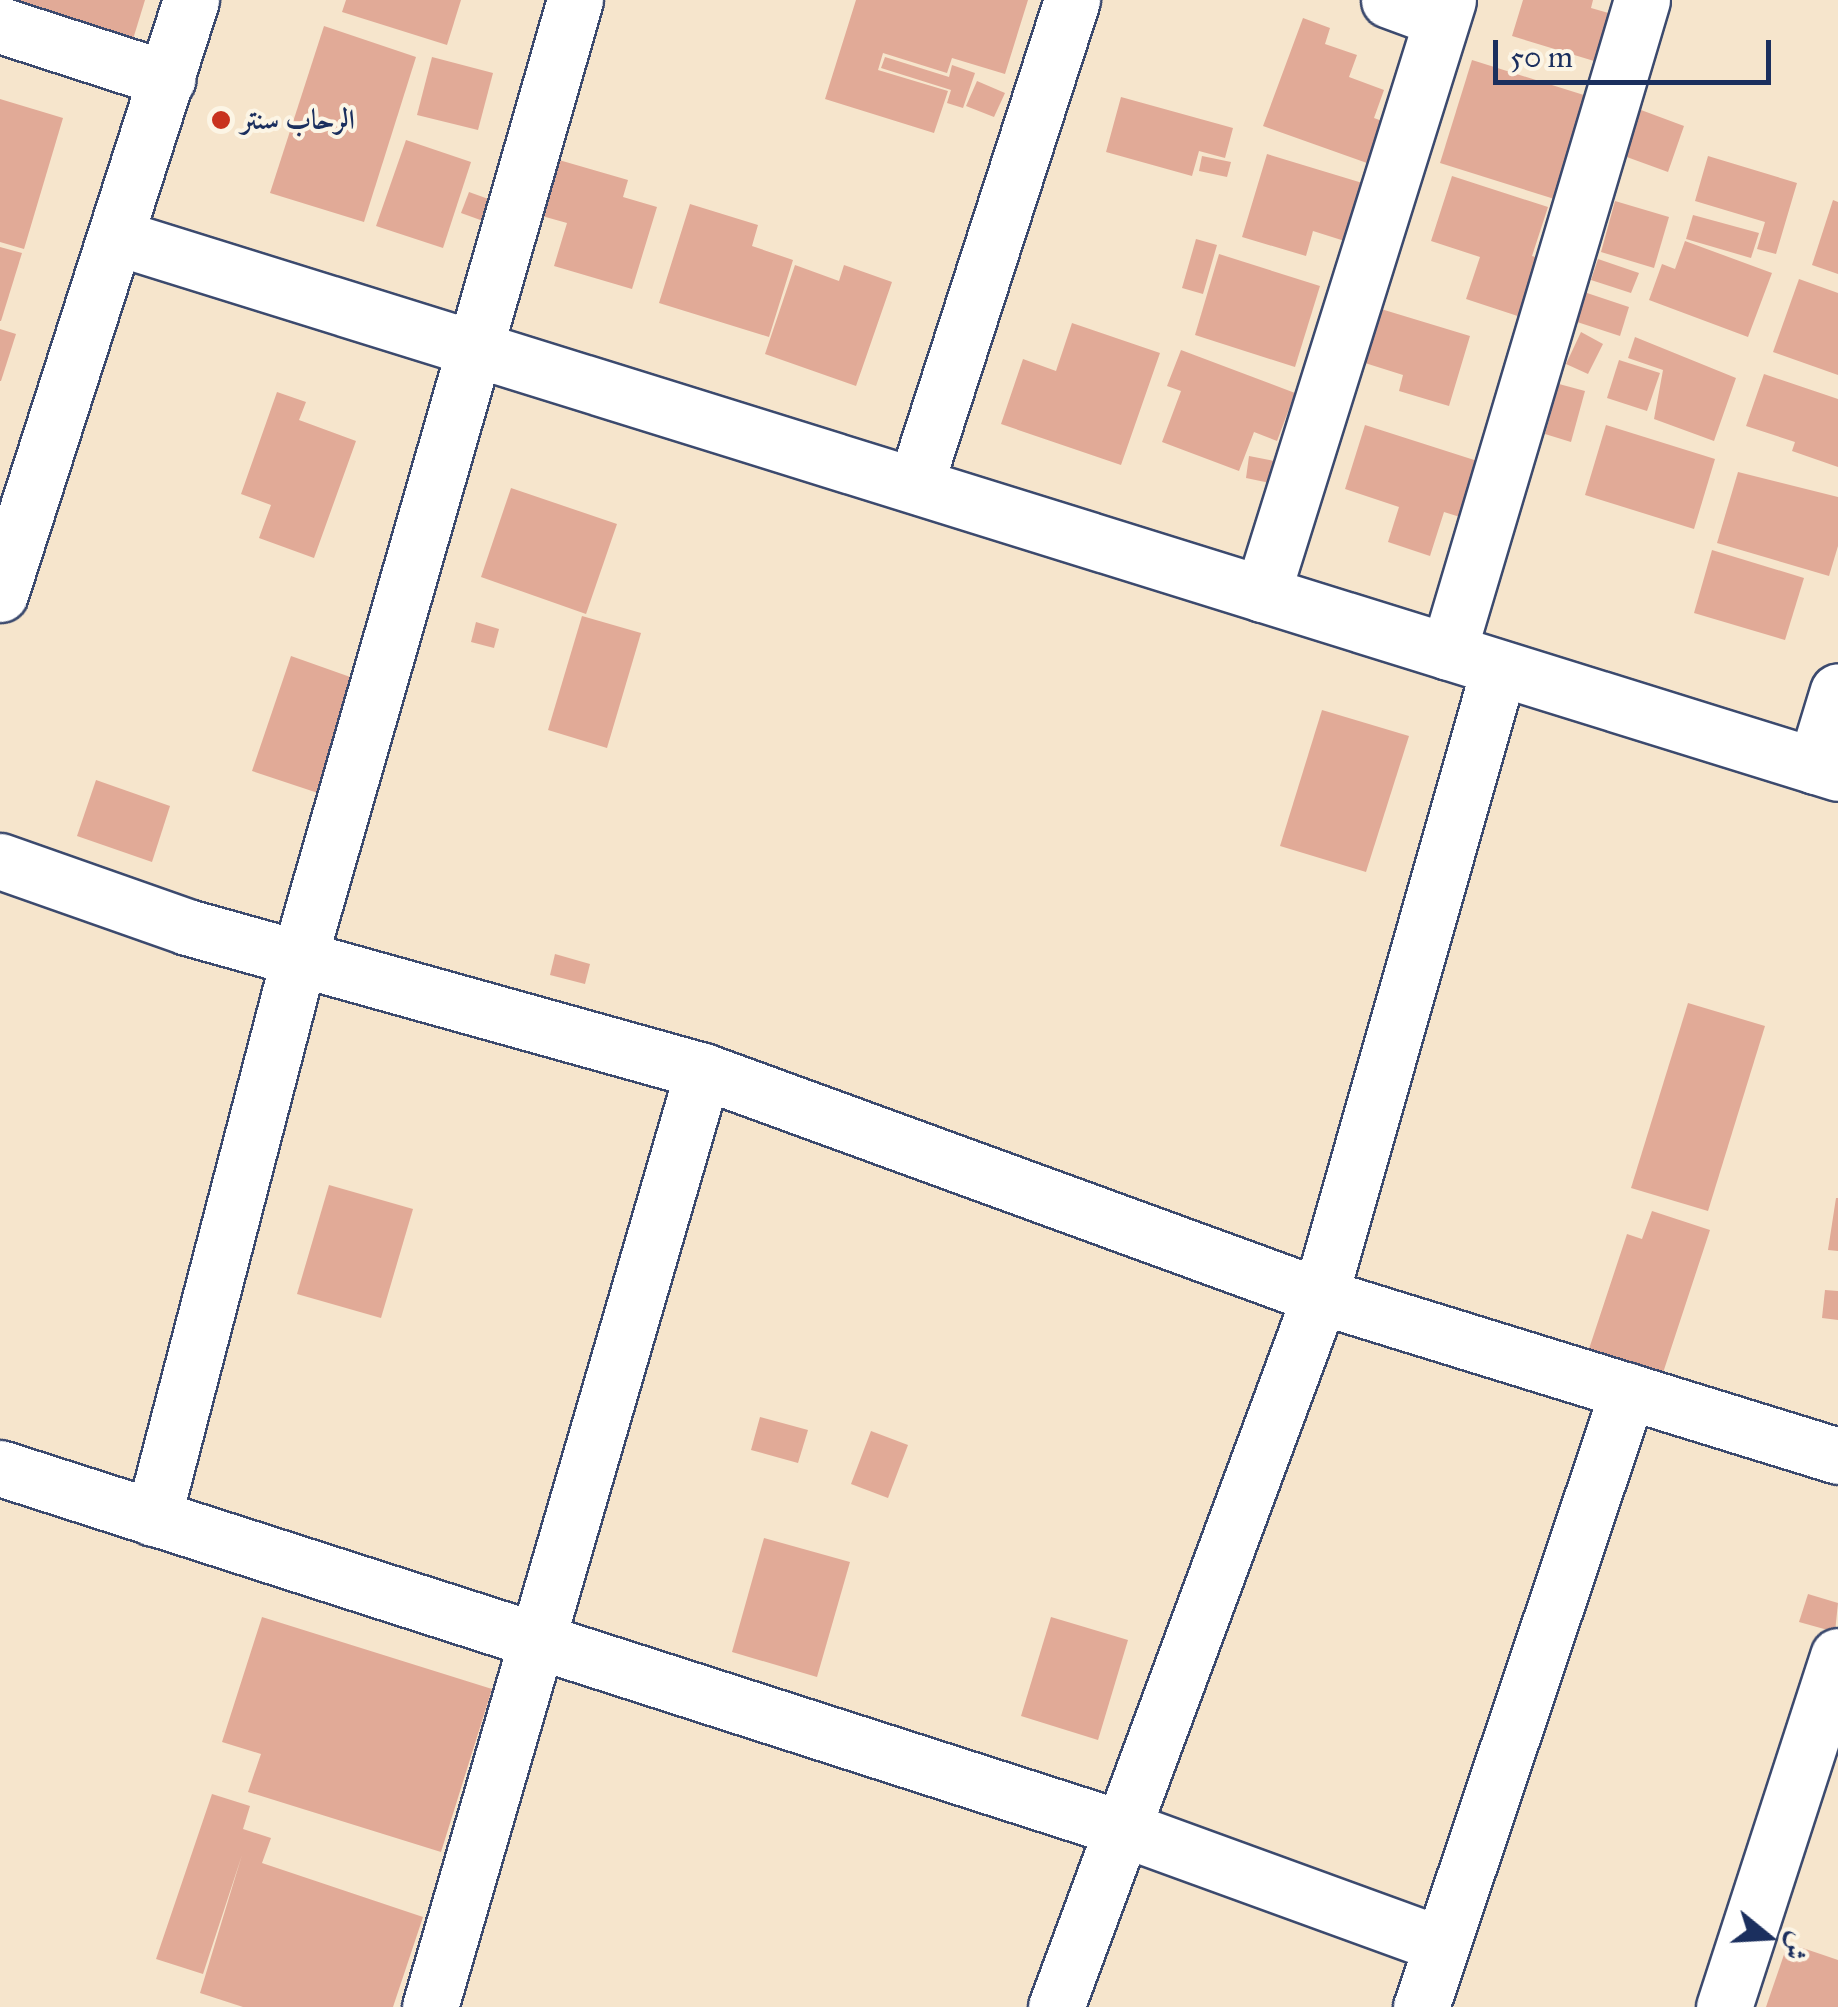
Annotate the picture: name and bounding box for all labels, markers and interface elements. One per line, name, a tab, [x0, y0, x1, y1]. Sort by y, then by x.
scale bar	[1498, 20, 1776, 82]
text: 50 m	[1510, 39, 1573, 75]
place label: الرحاب سنتر	[241, 103, 355, 137]
marker: الرحاب سنتر	[210, 109, 232, 131]
north arrow	[1718, 1887, 1818, 1987]
text: ش	[1776, 1928, 1818, 1965]

